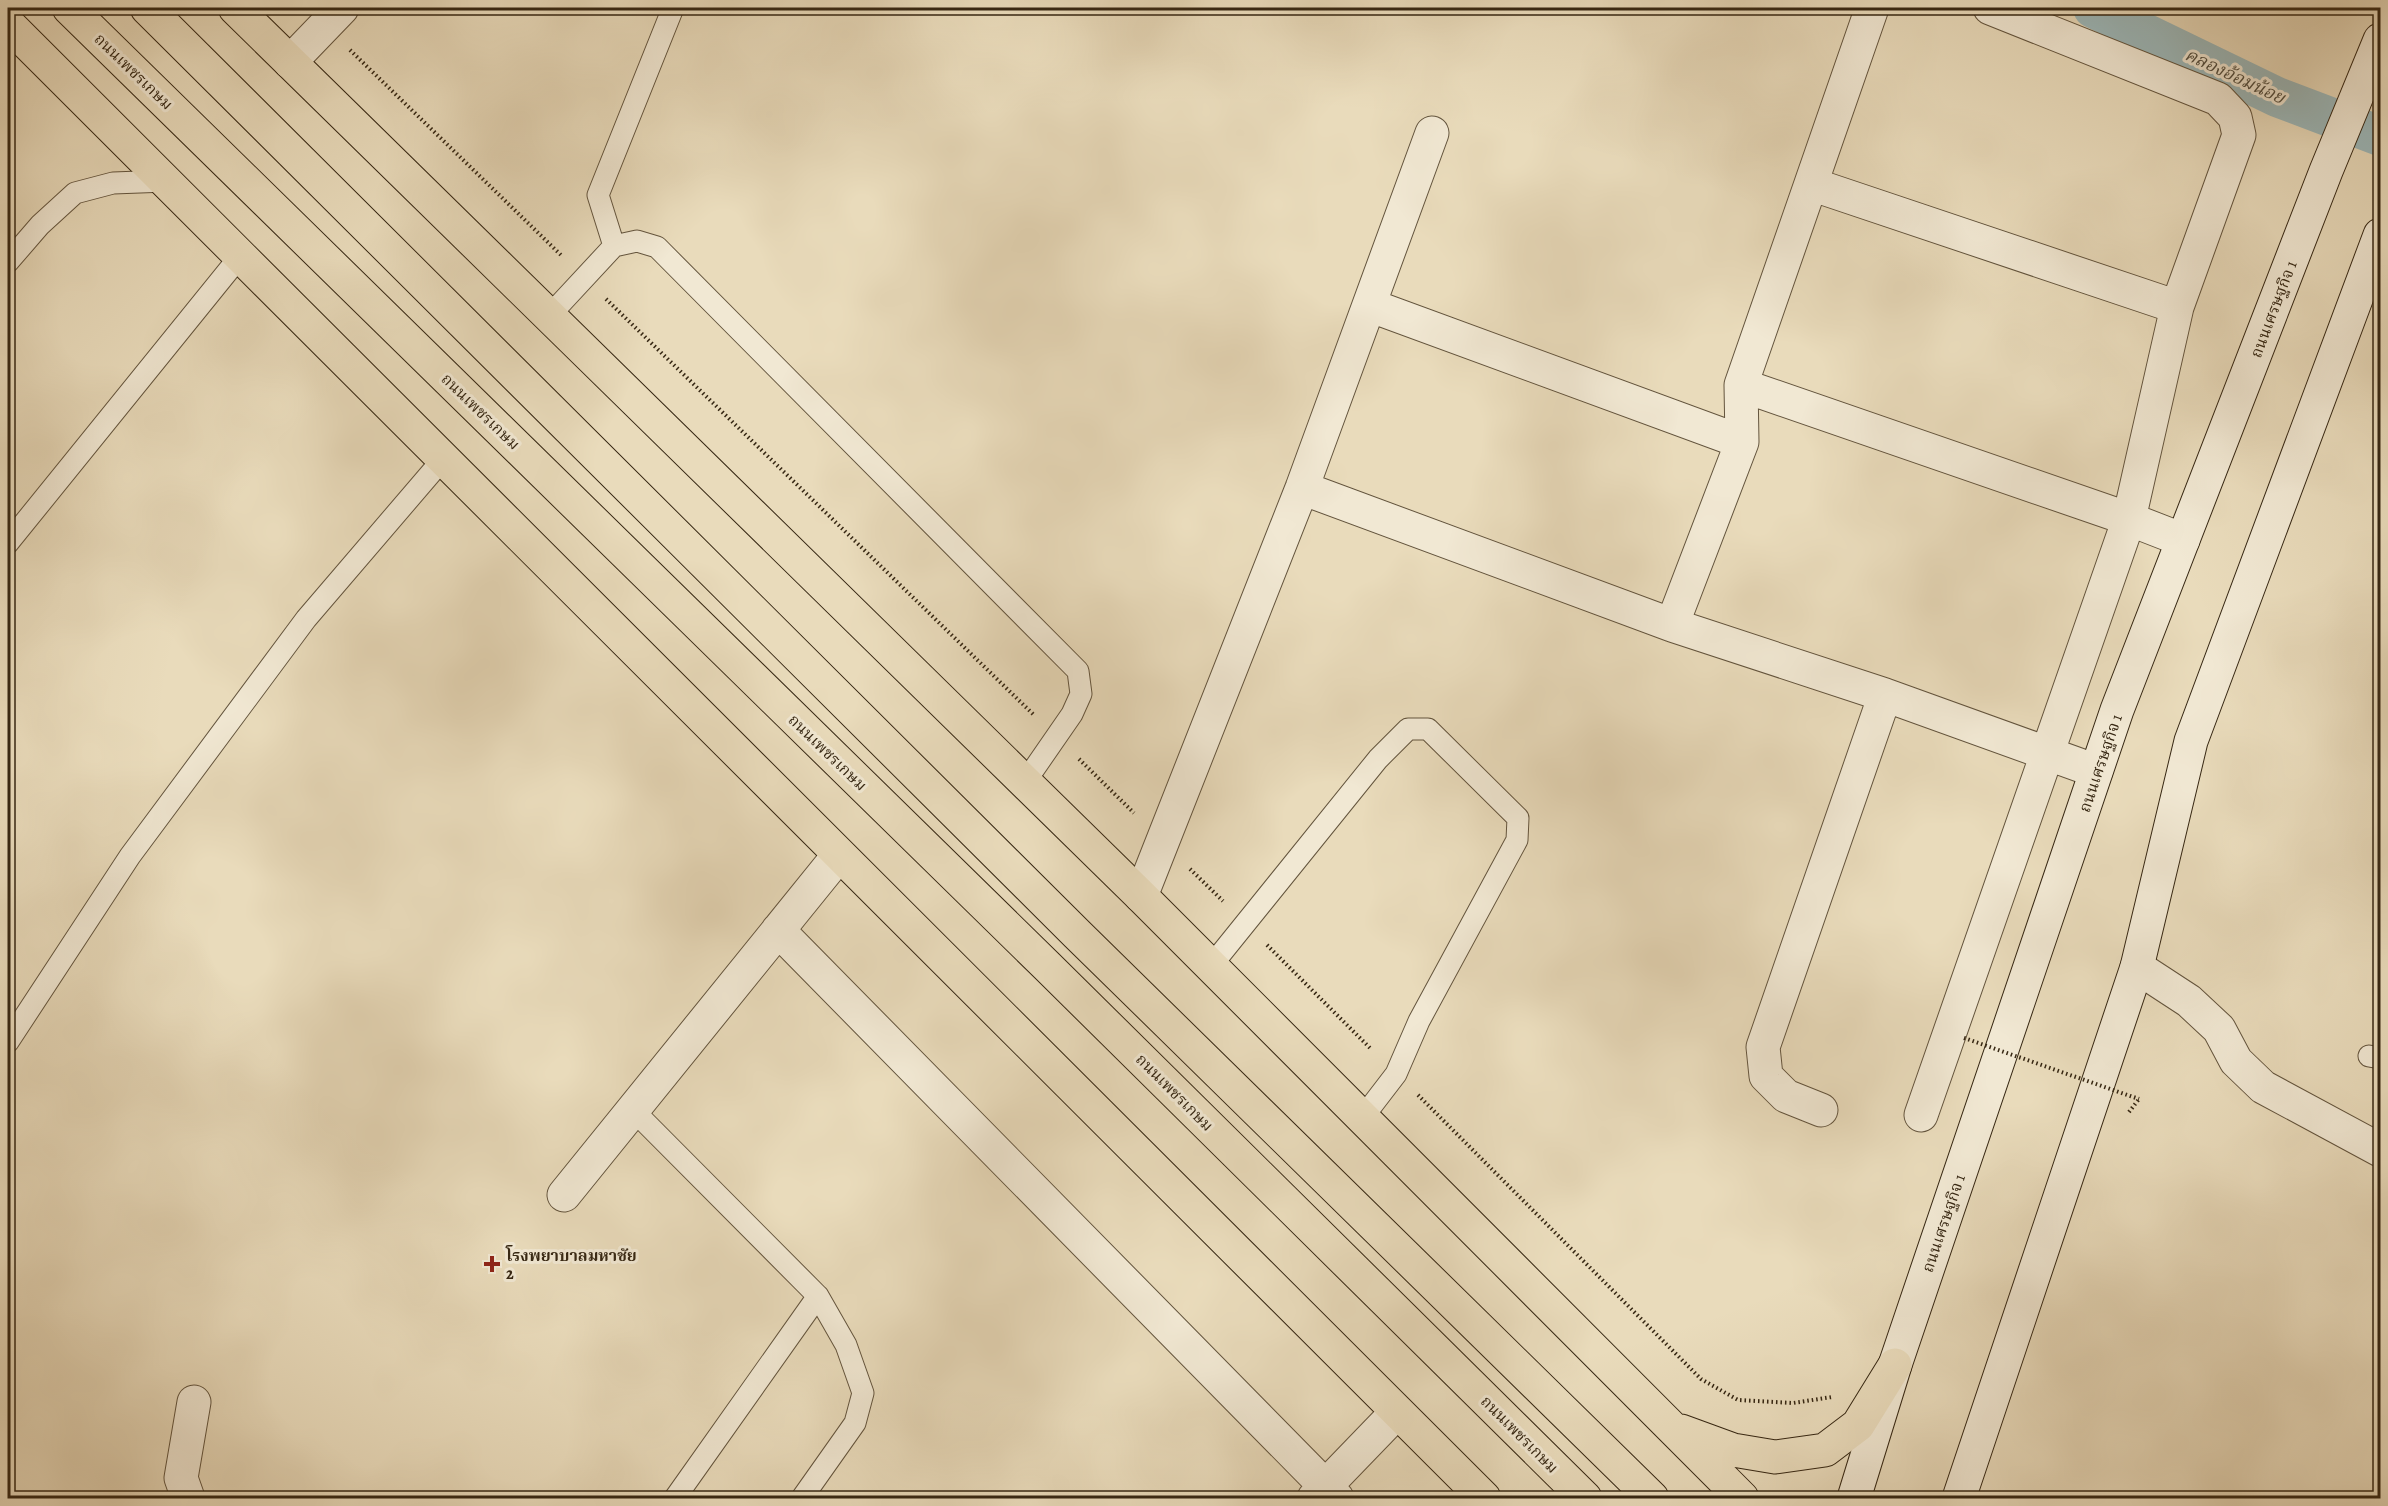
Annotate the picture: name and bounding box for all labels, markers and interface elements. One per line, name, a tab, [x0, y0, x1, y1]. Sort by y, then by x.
street label: ถนนเพชรเกษม	[89, 28, 178, 115]
water label: คลองอ้อมน้อย	[2181, 42, 2290, 110]
street label: ถนนเศรษฐกิจ 1	[2245, 257, 2303, 361]
street label: ถนนเพชรเกษม	[436, 368, 525, 455]
street label: ถนนเพชรเกษม	[783, 709, 872, 796]
street label: ถนนเศรษฐกิจ 1	[2074, 711, 2128, 815]
street label: ถนนเพชรเกษม	[1131, 1049, 1218, 1136]
street label: ถนนเศรษฐกิจ 1	[1917, 1171, 1971, 1275]
place label: โรงพยาบาลมหาชัย 2	[505, 1245, 637, 1285]
marker: โรงพยาบาลมหาชัย 2	[483, 1255, 501, 1273]
street label: ถนนเพชรเกษม	[1476, 1391, 1563, 1478]

